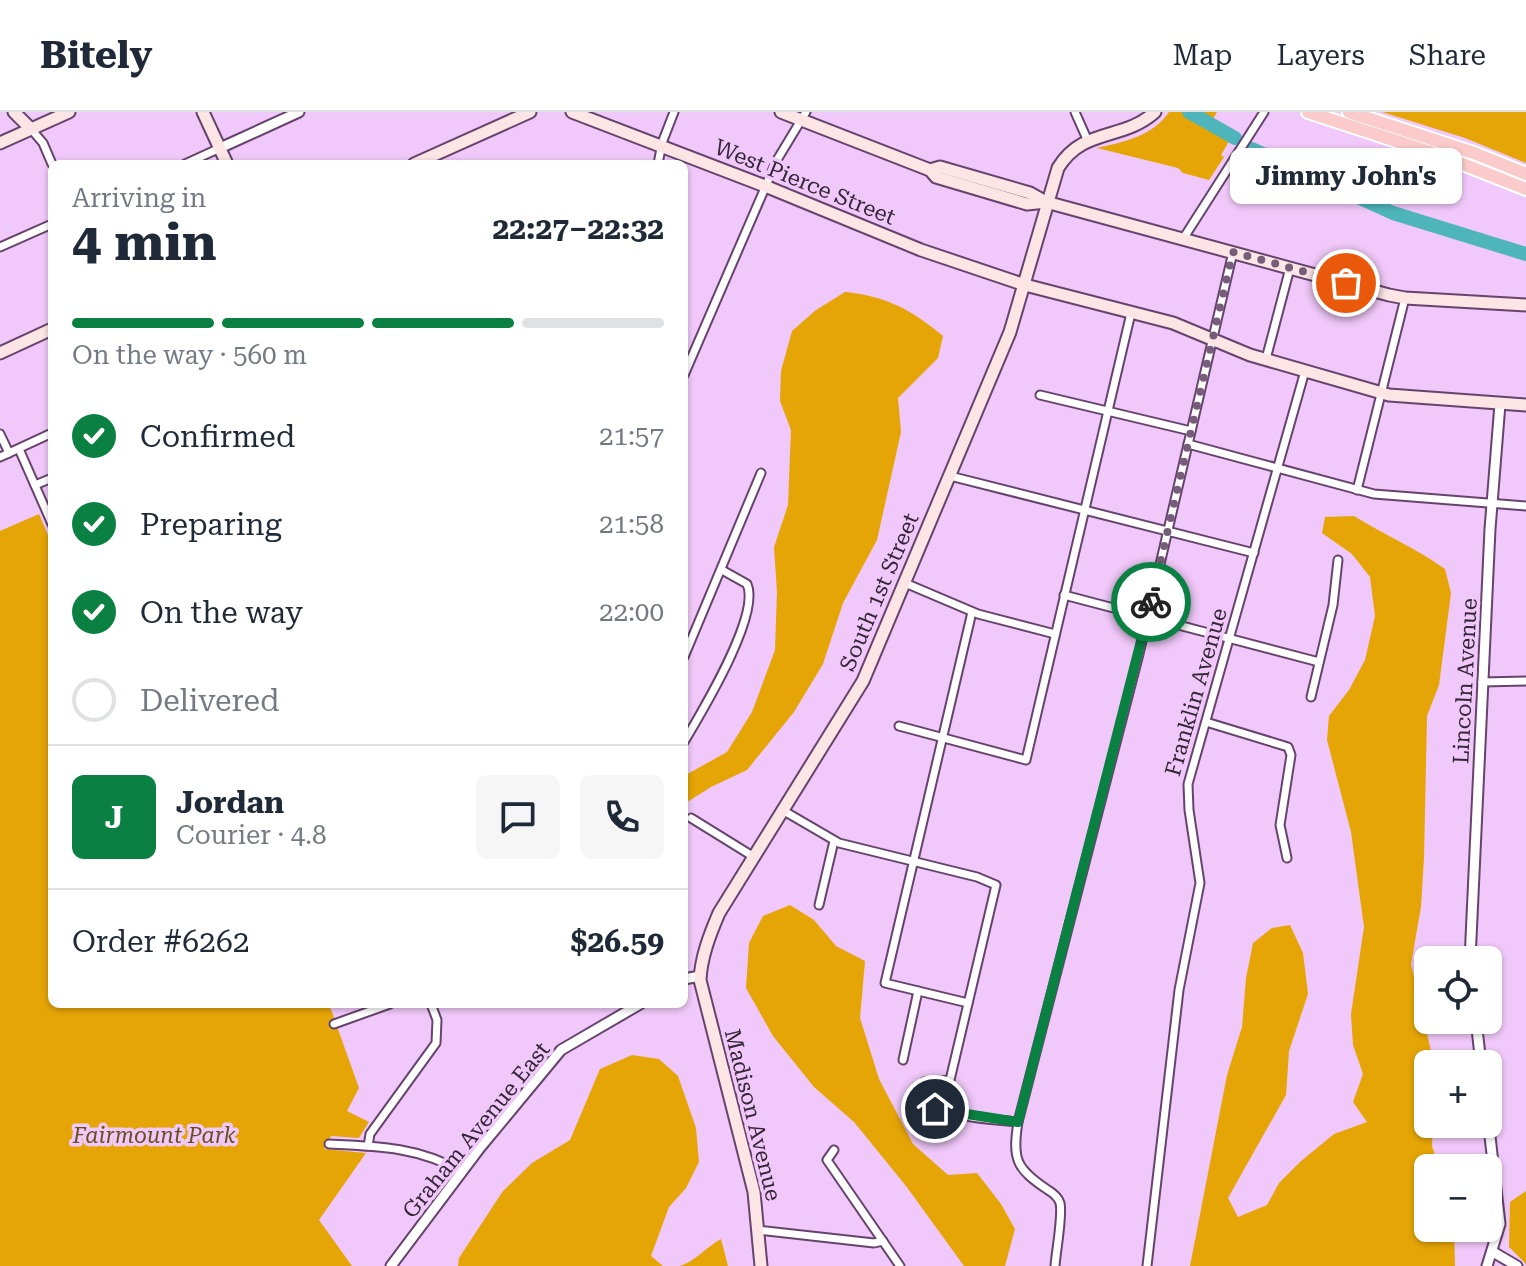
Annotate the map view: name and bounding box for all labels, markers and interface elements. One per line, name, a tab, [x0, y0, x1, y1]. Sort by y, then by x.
text: Bitely	[40, 33, 152, 77]
text: Map	[1173, 39, 1232, 72]
text: Layers	[1276, 39, 1365, 72]
text: Share	[1409, 39, 1486, 72]
street label: West Pierce Street	[711, 134, 899, 230]
callout: Jimmy John's	[1230, 147, 1462, 203]
text: Jimmy John's	[1255, 161, 1437, 191]
text: Arriving in	[72, 183, 206, 213]
text: 22:27–22:32	[492, 211, 664, 246]
text: 4 min	[72, 212, 217, 273]
pin	[1312, 249, 1380, 317]
icon: bag	[1324, 261, 1368, 305]
text: On the way · 560 m	[72, 340, 307, 370]
icon: check	[72, 414, 116, 458]
text: Confirmed	[140, 419, 295, 454]
text: 21:57	[599, 421, 664, 451]
icon: check	[72, 502, 116, 546]
text: Preparing	[140, 507, 282, 542]
text: 21:58	[599, 509, 664, 539]
street label: South 1st Street	[834, 509, 924, 675]
courier	[1111, 562, 1191, 642]
icon: bike	[1129, 580, 1173, 624]
icon: check	[72, 590, 116, 634]
text: On the way	[140, 595, 303, 630]
text: 22:00	[599, 597, 664, 627]
street label: Lincoln Avenue	[1448, 597, 1482, 765]
street label: Franklin Avenue	[1160, 605, 1232, 779]
text: Delivered	[140, 683, 279, 718]
button: chat	[476, 775, 560, 859]
button: phone	[580, 775, 664, 859]
text: Jordan	[176, 785, 284, 820]
text: J	[105, 800, 123, 835]
text: Courier · 4.8	[176, 820, 326, 850]
text: Order #6262	[72, 924, 250, 959]
text: $26.59	[571, 924, 664, 959]
map controls	[1414, 946, 1502, 1242]
button: locate	[1414, 946, 1502, 1034]
street label: Madison Avenue	[720, 1027, 786, 1203]
street label: Graham Avenue East	[397, 1037, 555, 1223]
button: +	[1414, 1050, 1502, 1138]
pin	[901, 1075, 969, 1143]
icon: home	[913, 1087, 957, 1131]
park label: Fairmount Park	[72, 1123, 235, 1148]
button: −	[1414, 1154, 1502, 1242]

